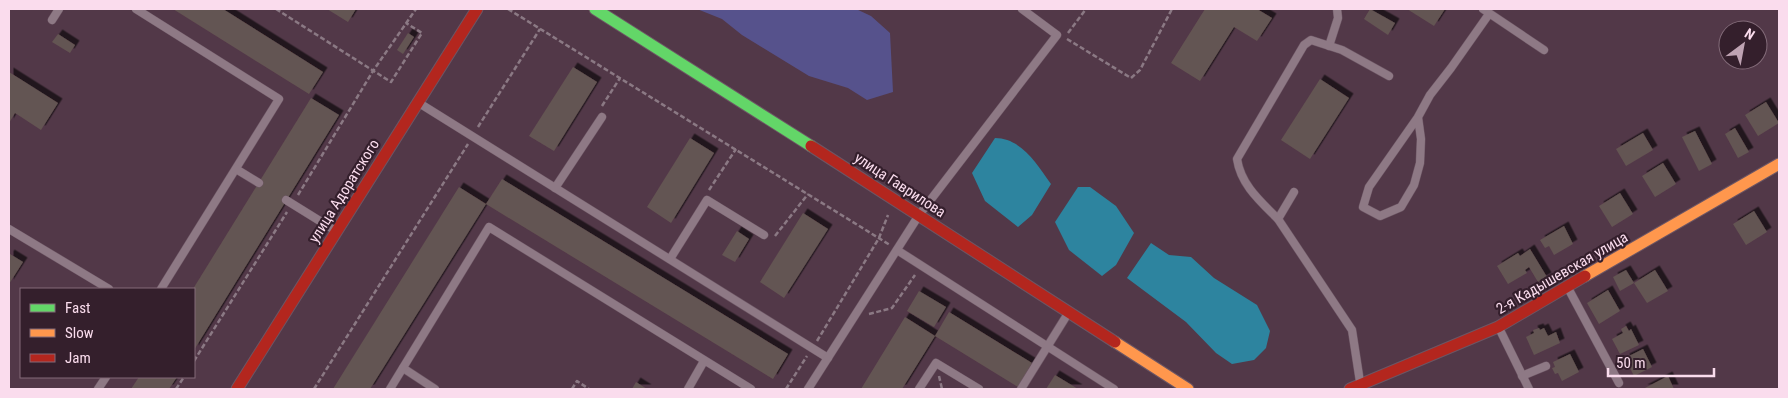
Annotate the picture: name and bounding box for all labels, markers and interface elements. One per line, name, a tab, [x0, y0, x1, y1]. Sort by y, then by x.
north arrow	[1718, 20, 1768, 70]
text: N	[1742, 25, 1758, 43]
street label: улица Адоратского	[305, 136, 383, 246]
street label: улица Гаврилова	[851, 149, 949, 221]
street label: 2-я Кадышевская улица	[1493, 228, 1631, 318]
legend	[20, 288, 195, 378]
text: Fast	[65, 299, 90, 317]
text: Slow	[65, 324, 94, 342]
scale bar	[1608, 346, 1714, 378]
text: Jam	[65, 349, 91, 367]
text: 50 m	[1616, 354, 1646, 372]

